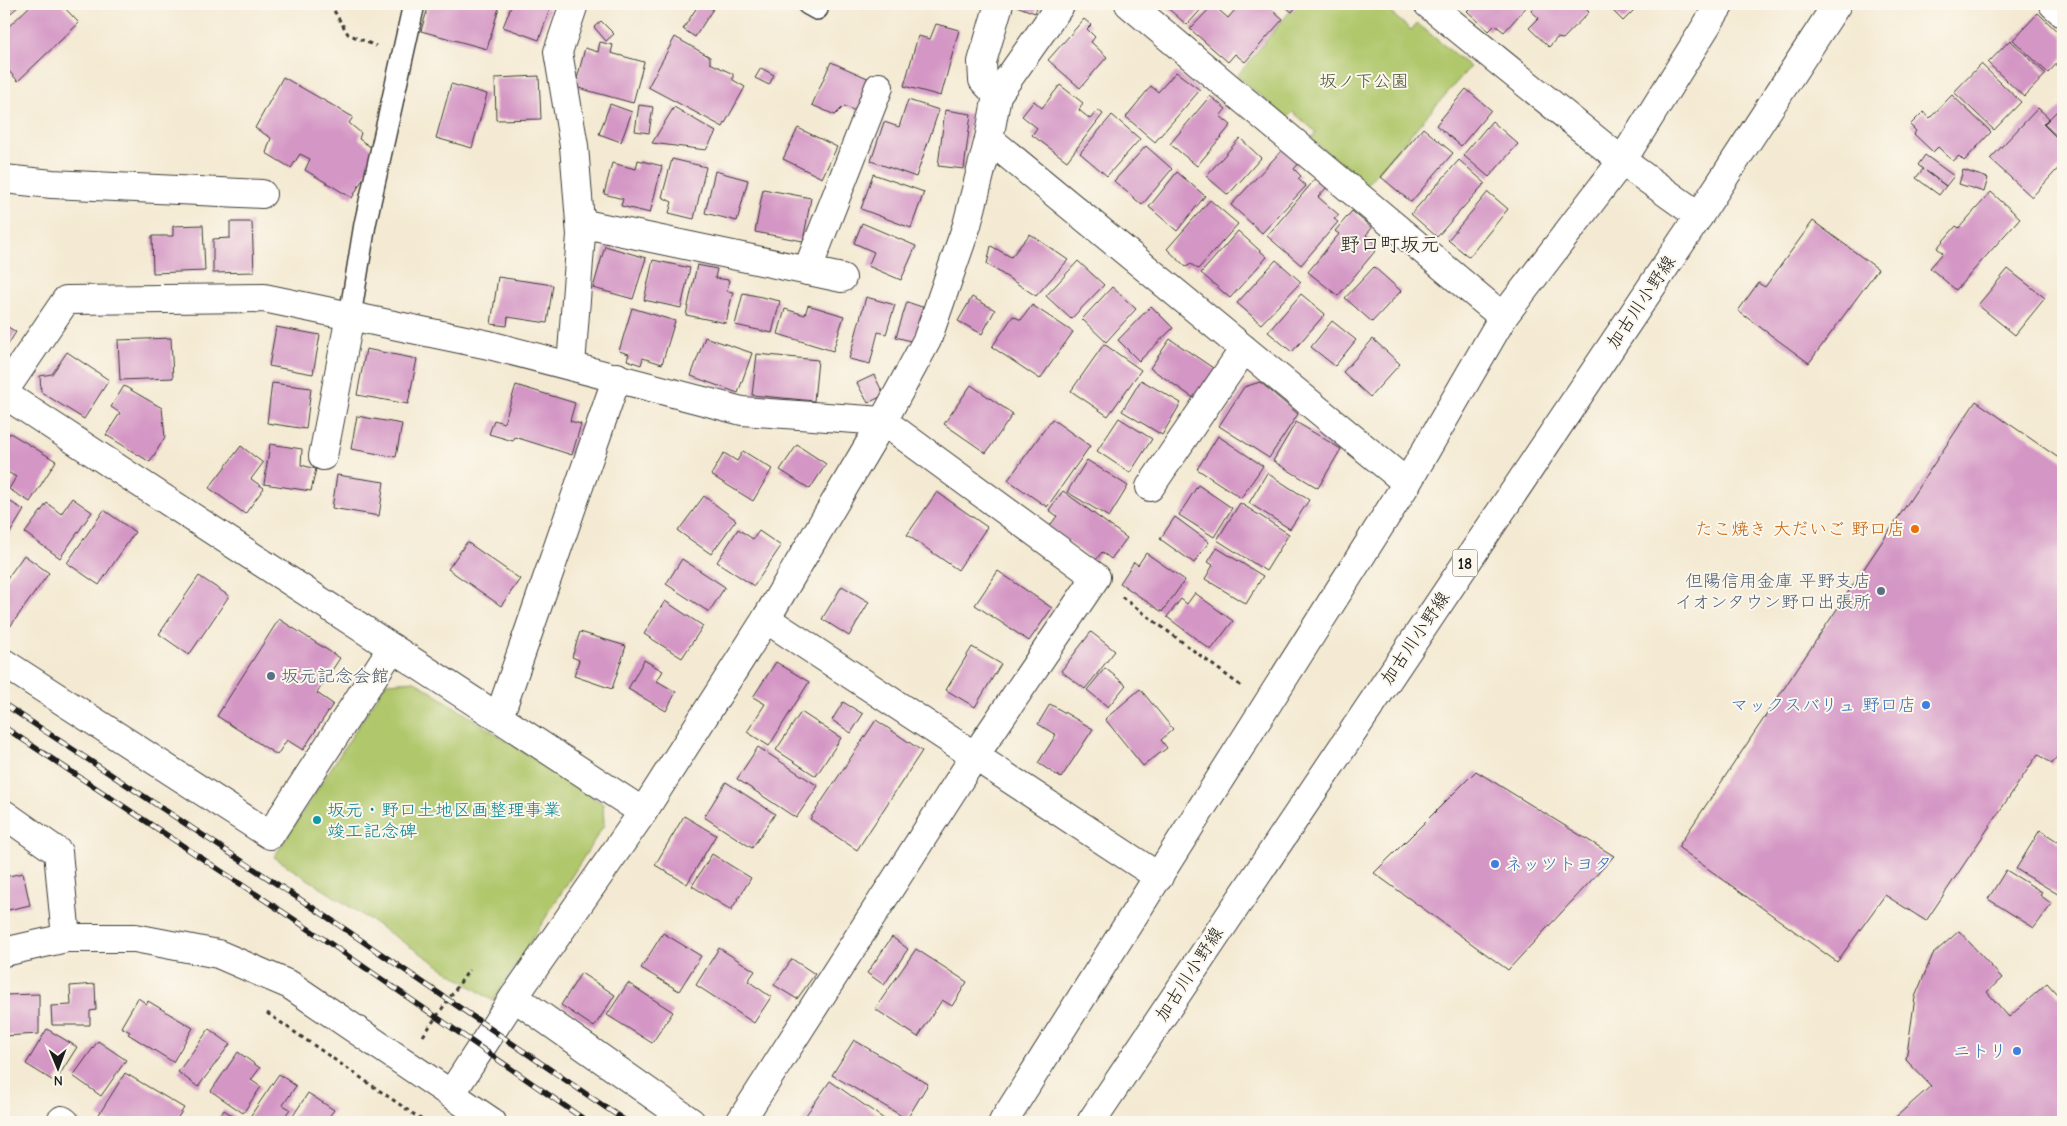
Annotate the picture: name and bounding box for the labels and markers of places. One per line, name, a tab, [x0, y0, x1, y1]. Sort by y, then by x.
place label: たこ焼き 大だいご 野口店	[1695, 519, 1905, 540]
marker: たこ焼き 大だいご 野口店	[1909, 523, 1921, 535]
place label: 但陽信用金庫 平野支店 イオンタウン野口出張所	[1674, 571, 1871, 613]
marker: 但陽信用金庫 平野支店 イオンタウン野口出張所	[1875, 585, 1887, 597]
place label: 坂元記念会館	[281, 666, 389, 687]
marker: 坂元記念会館	[265, 670, 277, 682]
place label: マックスバリュ 野口店	[1730, 695, 1916, 716]
marker: マックスバリュ 野口店	[1920, 699, 1932, 711]
place label: 坂元・野口土地区画整理事業 竣工記念碑	[327, 800, 561, 842]
marker: 坂元・野口土地区画整理事業 竣工記念碑	[311, 814, 323, 826]
place label: ネッツトヨタ	[1505, 854, 1612, 875]
marker: ネッツトヨタ	[1489, 858, 1501, 870]
place label: ニトリ	[1953, 1041, 2007, 1062]
marker: ニトリ	[2011, 1045, 2023, 1057]

